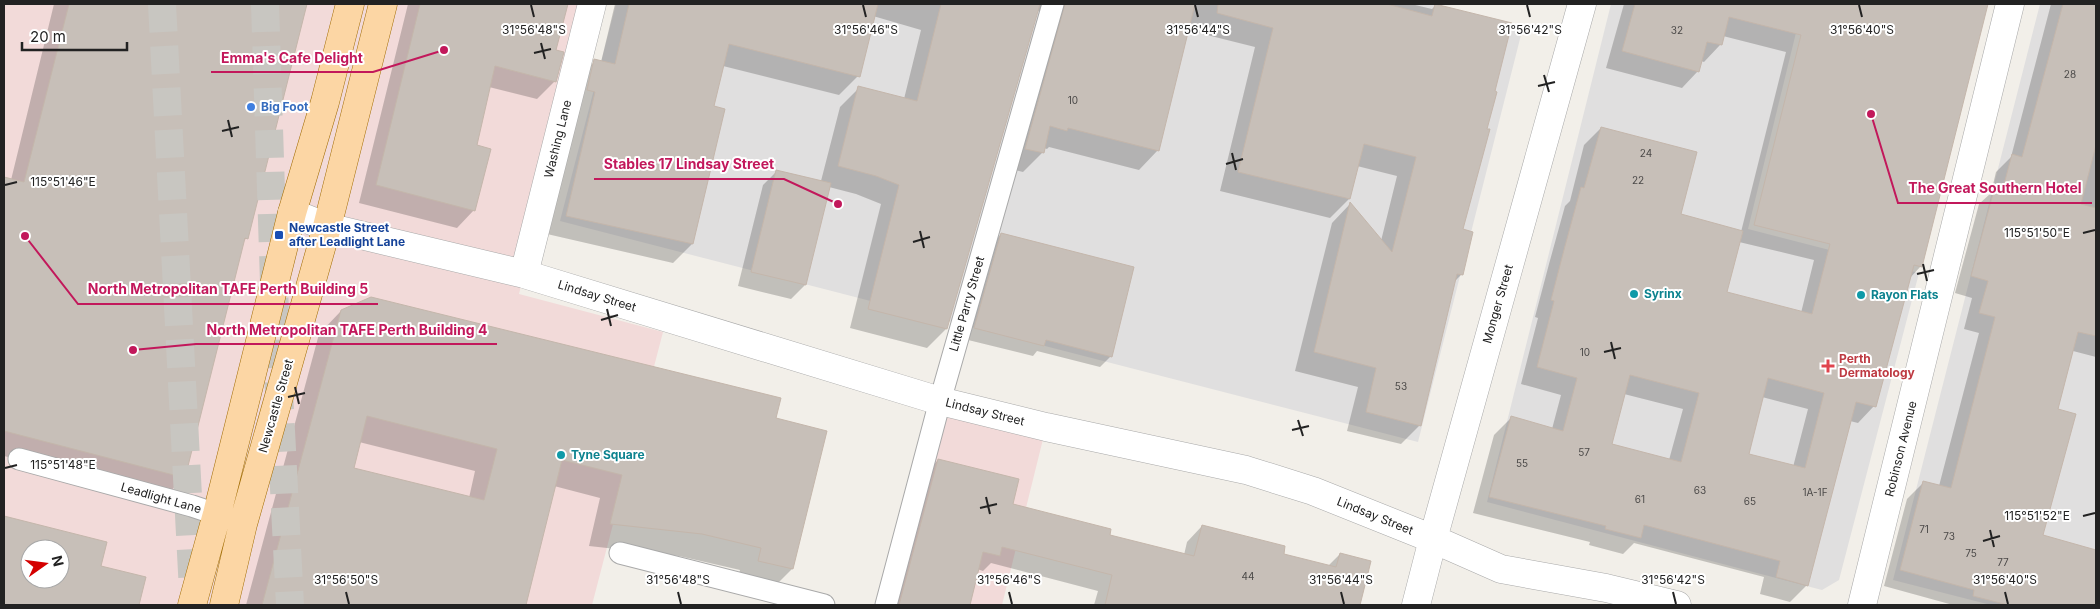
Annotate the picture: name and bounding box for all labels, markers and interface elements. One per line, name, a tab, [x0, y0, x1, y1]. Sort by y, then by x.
scale bar	[22, 20, 128, 52]
text: 31°56'48"S	[502, 22, 566, 37]
text: 31°56'46"S	[834, 22, 898, 37]
text: 31°56'44"S	[1166, 22, 1230, 37]
text: 31°56'42"S	[1498, 22, 1562, 37]
text: 31°56'40"S	[1830, 22, 1894, 37]
house number: 32	[1671, 24, 1683, 36]
text: 20 m	[30, 27, 66, 46]
callout: Emma's Cafe Delight	[211, 43, 373, 72]
text: Emma's Cafe Delight	[221, 49, 363, 66]
house number: 28	[2064, 68, 2076, 80]
house number: 10	[1068, 94, 1078, 106]
street label: Washing Lane	[541, 98, 574, 179]
place label: Big Foot	[261, 99, 309, 114]
marker: Big Foot	[245, 101, 257, 113]
house number: 24	[1640, 147, 1652, 159]
callout: Stables 17 Lindsay Street	[594, 150, 784, 179]
text: Stables 17 Lindsay Street	[604, 155, 774, 172]
text: 115°51'46"E	[30, 174, 96, 189]
house number: 22	[1632, 174, 1644, 186]
callout: The Great Southern Hotel	[1898, 174, 2092, 203]
text: The Great Southern Hotel	[1908, 179, 2082, 196]
place label: Newcastle Street after Leadlight Lane	[289, 220, 405, 249]
text: 115°51'50"E	[2004, 225, 2070, 240]
marker: Newcastle Street after Leadlight Lane	[273, 229, 285, 241]
street label: Little Parry Street	[946, 254, 987, 353]
street label: Monger Street	[1479, 263, 1516, 345]
callout: North Metropolitan TAFE Perth Building 5	[78, 275, 378, 304]
street label: Lindsay Street	[556, 277, 638, 315]
text: North Metropolitan TAFE Perth Building 5	[88, 280, 368, 297]
place label: Syrinx	[1644, 286, 1682, 301]
place label: Rayon Flats	[1871, 287, 1939, 302]
marker: Syrinx	[1628, 288, 1640, 300]
marker: Rayon Flats	[1855, 289, 1867, 301]
callout: North Metropolitan TAFE Perth Building 4	[196, 315, 497, 344]
text: North Metropolitan TAFE Perth Building 4	[207, 321, 487, 338]
house number: 10	[1580, 346, 1590, 358]
place label: Perth Dermatology	[1839, 351, 1916, 380]
street label: Newcastle Street	[255, 357, 296, 454]
marker: Perth Dermatology	[1821, 359, 1835, 373]
house number: 53	[1395, 380, 1407, 392]
street label: Lindsay Street	[944, 394, 1026, 429]
street label: Robinson Avenue	[1881, 399, 1920, 498]
house number: 57	[1578, 446, 1590, 458]
place label: Tyne Square	[571, 447, 645, 462]
marker: Tyne Square	[555, 449, 567, 461]
text: 115°51'48"E	[30, 457, 96, 472]
house number: 55	[1516, 457, 1528, 469]
street label: Leadlight Lane	[119, 479, 203, 516]
house number: 63	[1694, 484, 1706, 496]
house number: 1A-1F	[1802, 486, 1828, 498]
street label: Lindsay Street	[1335, 493, 1416, 538]
house number: 61	[1635, 493, 1645, 505]
house number: 65	[1744, 495, 1756, 507]
text: 115°51'52"E	[2004, 508, 2070, 523]
house number: 71	[1919, 523, 1929, 535]
house number: 73	[1943, 530, 1955, 542]
north arrow	[20, 539, 70, 589]
house number: 75	[1965, 547, 1977, 559]
text: N	[49, 554, 68, 568]
house number: 77	[1997, 556, 2009, 568]
house number: 44	[1242, 570, 1254, 582]
text: 31°56'50"S	[314, 572, 378, 587]
text: 31°56'48"S	[646, 572, 710, 587]
text: 31°56'46"S	[977, 572, 1041, 587]
text: 31°56'44"S	[1309, 572, 1373, 587]
text: 31°56'42"S	[1641, 572, 1705, 587]
text: 31°56'40"S	[1973, 572, 2037, 587]

